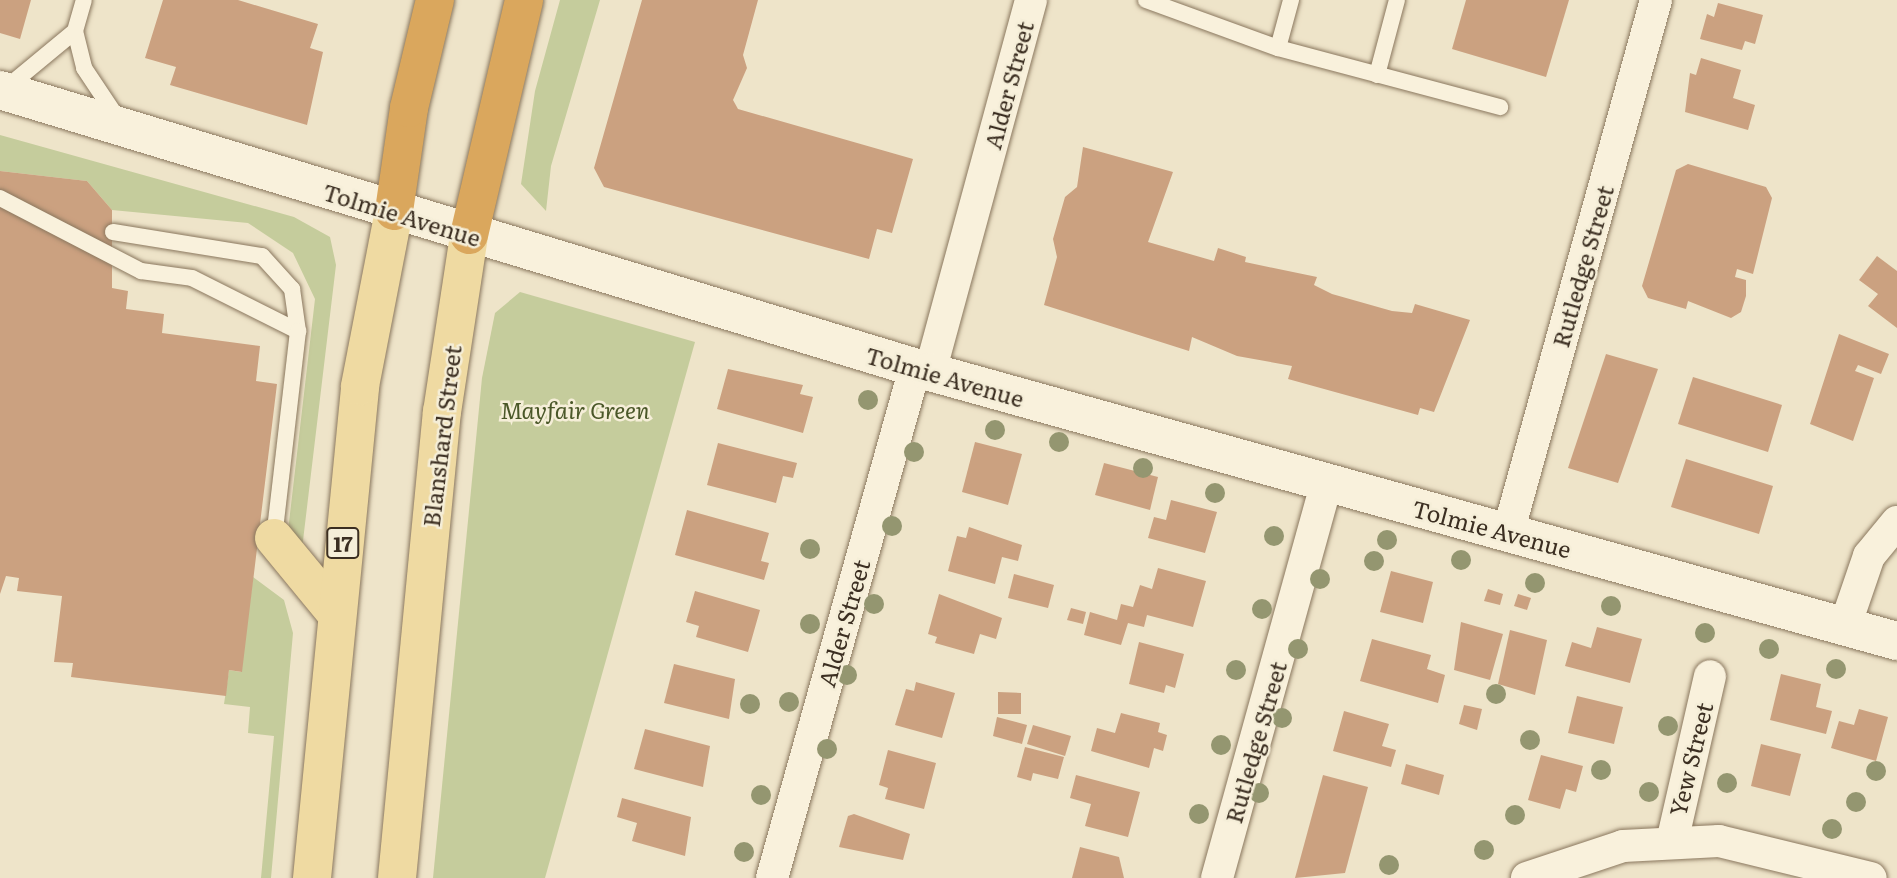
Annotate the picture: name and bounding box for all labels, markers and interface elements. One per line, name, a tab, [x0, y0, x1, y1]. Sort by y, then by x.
street label: Alder Street	[978, 18, 1038, 152]
street label: Tolmie Avenue	[320, 177, 484, 251]
street label: Rutledge Street	[1546, 182, 1618, 350]
street label: Tolmie Avenue	[863, 340, 1027, 412]
street label: Blanshard Street	[416, 344, 466, 528]
park label: Mayfair Green	[500, 395, 650, 423]
street label: Tolmie Avenue	[1410, 494, 1574, 562]
road number: 17	[326, 526, 360, 560]
street label: Alder Street	[812, 556, 874, 690]
street label: Rutledge Street	[1219, 658, 1291, 826]
street label: Yew Street	[1663, 699, 1717, 819]

